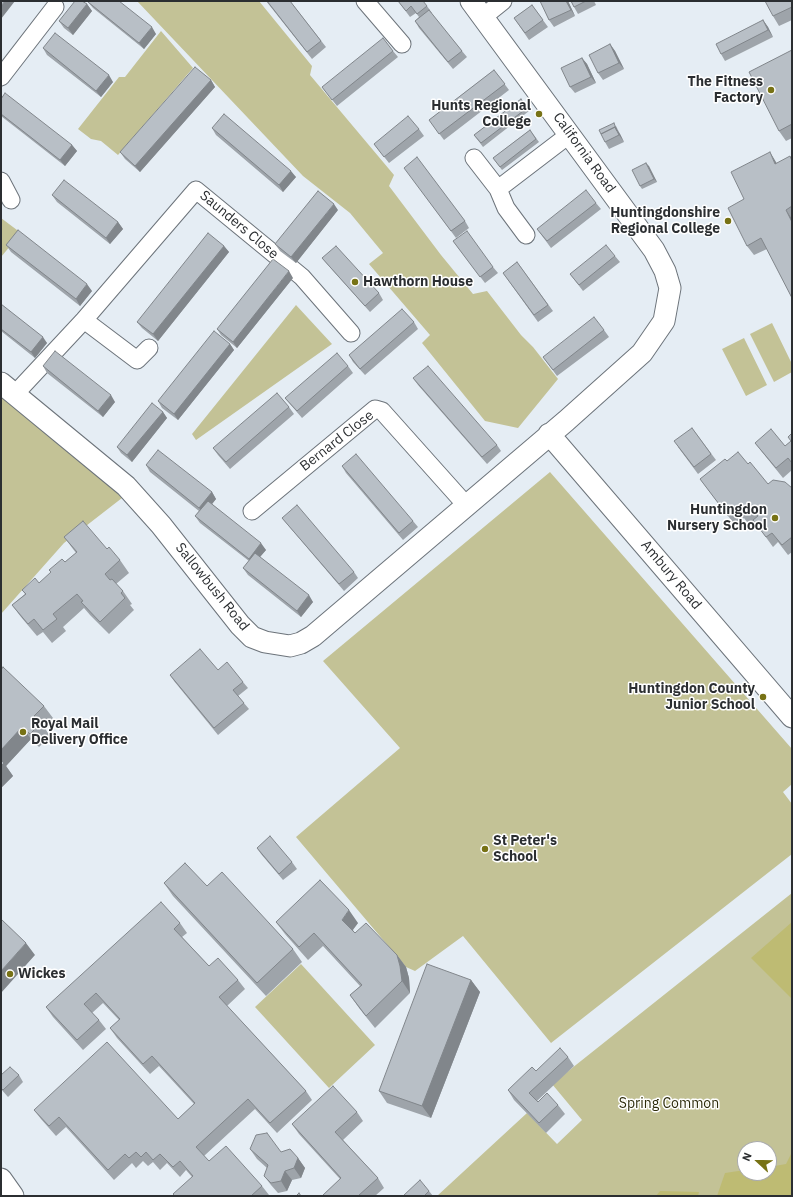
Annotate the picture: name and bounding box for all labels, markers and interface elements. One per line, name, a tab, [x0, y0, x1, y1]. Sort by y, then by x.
place label: The Fitness Factory	[688, 74, 763, 106]
marker: The Fitness Factory	[766, 85, 776, 95]
place label: Hunts Regional College	[431, 98, 531, 130]
marker: Hunts Regional College	[534, 109, 544, 119]
street label: California Road	[549, 109, 619, 197]
street label: Saunders Close	[196, 187, 282, 263]
place label: Huntingdonshire Regional College	[610, 205, 720, 238]
marker: Huntingdonshire Regional College	[723, 216, 733, 226]
place label: Hawthorn House	[363, 274, 473, 290]
marker: Hawthorn House	[350, 277, 360, 287]
street label: Bernard Close	[297, 407, 377, 475]
place label: Huntingdon Nursery School	[667, 502, 767, 534]
marker: Huntingdon Nursery School	[770, 513, 780, 523]
street label: Ambury Road	[637, 537, 705, 613]
street label: Sallowbush Road	[171, 540, 253, 634]
place label: Huntingdon County Junior School	[628, 681, 755, 714]
marker: Huntingdon County Junior School	[758, 692, 768, 702]
place label: Royal Mail Delivery Office	[31, 716, 128, 748]
marker: Royal Mail Delivery Office	[18, 727, 28, 737]
place label: St Peter's School	[493, 833, 557, 866]
marker: St Peter's School	[480, 844, 490, 854]
place label: Wickes	[18, 966, 65, 982]
marker: Wickes	[5, 969, 15, 979]
park label: Spring Common	[619, 1096, 719, 1112]
north arrow	[737, 1141, 777, 1181]
text: N	[739, 1151, 755, 1163]

